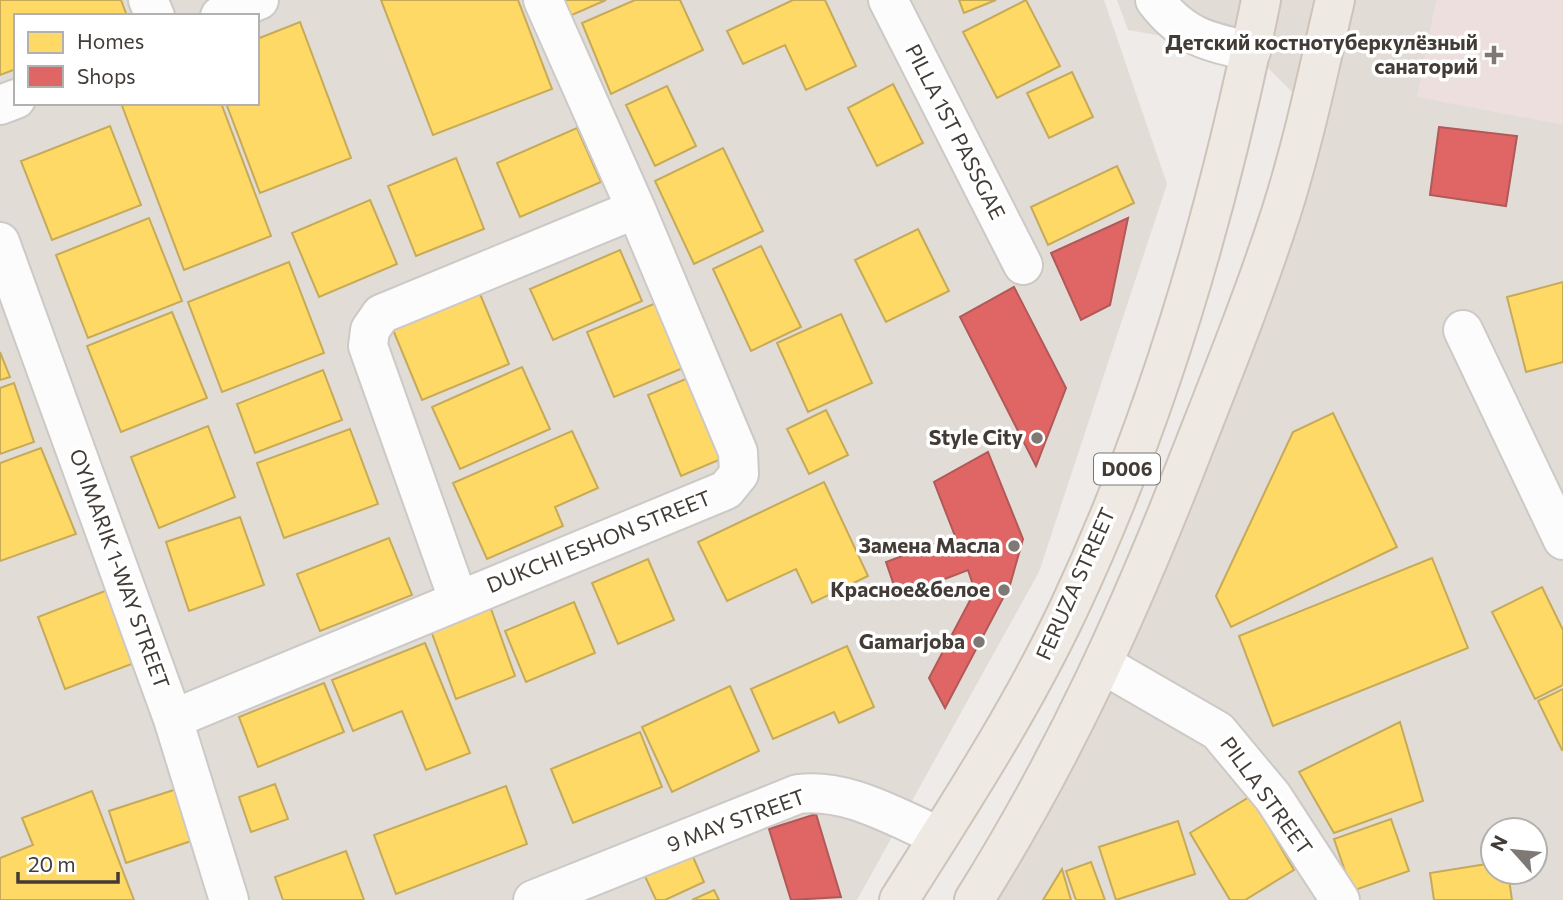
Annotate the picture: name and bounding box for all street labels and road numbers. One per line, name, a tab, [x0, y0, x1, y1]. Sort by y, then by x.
street label: PILLA 1ST PASSGAE	[901, 39, 1011, 223]
street label: OYIMARIK 1-WAY STREET	[65, 445, 176, 692]
road number: D006	[1094, 454, 1160, 484]
street label: DUKCHI ESHON STREET	[483, 484, 714, 597]
street label: FERUZA STREET	[1030, 503, 1119, 663]
street label: PILLA STREET	[1216, 731, 1318, 859]
street label: 9 MAY STREET	[663, 783, 808, 856]

